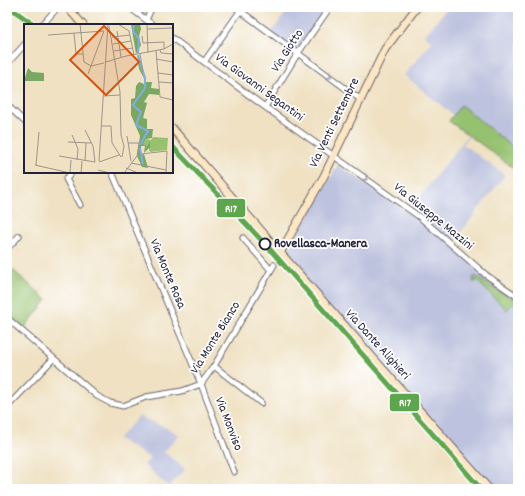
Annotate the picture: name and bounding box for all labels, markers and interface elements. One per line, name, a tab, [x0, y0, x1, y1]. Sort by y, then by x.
inset map	[24, 24, 173, 173]
street label: Via Giotto	[267, 26, 309, 76]
street label: Via Giovanni Segantini	[210, 49, 308, 127]
one-way arrow	[325, 71, 332, 78]
street label: Via Venti Settembre	[305, 75, 365, 171]
one-way arrow	[361, 173, 368, 181]
street label: Via Giuseppe Mazzini	[389, 179, 478, 256]
line badge: R17	[216, 198, 246, 218]
text: R17	[225, 202, 238, 218]
place label: Rovellasca-Manera	[274, 235, 368, 254]
street label: Via Monte Rosa	[144, 236, 191, 313]
marker: Rovellasca-Manera	[258, 237, 272, 251]
street label: Via Monte Bianco	[186, 298, 246, 378]
street label: Via Dante Alighieri	[340, 305, 414, 385]
line badge: R17	[389, 393, 420, 412]
street label: Via Monviso	[209, 394, 247, 454]
text: R17	[399, 396, 412, 412]

